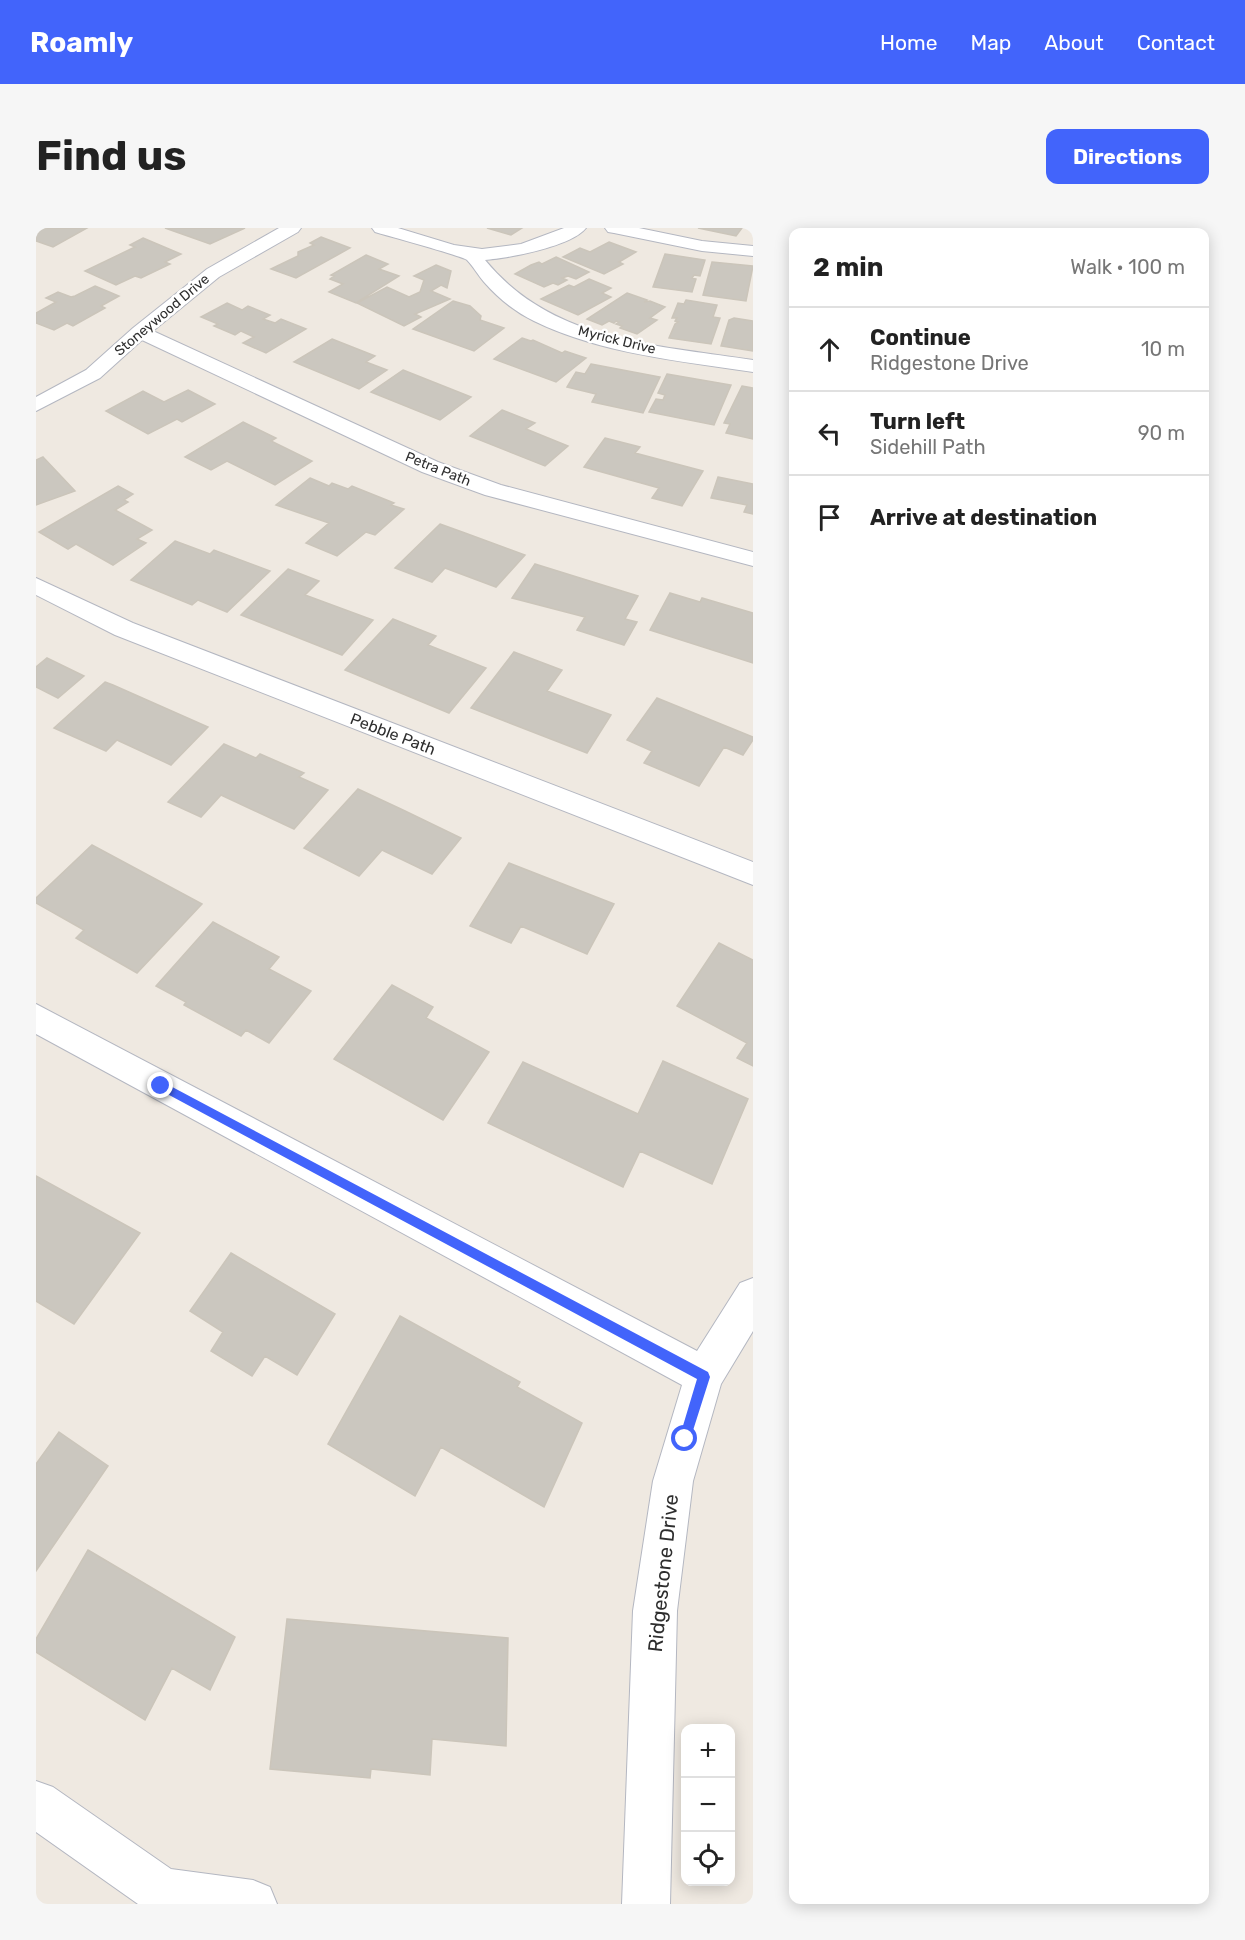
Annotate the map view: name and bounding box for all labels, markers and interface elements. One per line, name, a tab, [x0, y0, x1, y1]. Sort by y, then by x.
text: Roamly	[30, 26, 133, 59]
text: Home	[880, 30, 937, 55]
text: Map	[970, 30, 1011, 55]
text: About	[1044, 30, 1104, 55]
text: Contact	[1137, 30, 1215, 55]
button: Directions	[1046, 129, 1209, 184]
text: Find us	[36, 131, 187, 181]
text: 2 min	[813, 252, 883, 283]
text: Walk · 100 m	[1070, 255, 1185, 279]
street label: Stoneywood Drive	[111, 270, 213, 360]
street label: Myrick Drive	[576, 322, 658, 358]
text: Continue	[870, 324, 971, 351]
icon: ahead	[813, 333, 846, 366]
text: 10 m	[1141, 337, 1185, 361]
text: Ridgestone Drive	[870, 351, 1029, 375]
text: Turn left	[870, 408, 965, 435]
icon: left	[813, 417, 846, 450]
text: 90 m	[1138, 421, 1185, 445]
text: Sidehill Path	[870, 435, 986, 459]
street label: Petra Path	[403, 448, 473, 490]
icon: arrive	[813, 501, 846, 534]
text: Arrive at destination	[870, 504, 1097, 531]
street label: Pebble Path	[348, 709, 438, 759]
route end	[147, 1072, 173, 1098]
route start	[671, 1425, 697, 1451]
street label: Ridgestone Drive	[643, 1493, 683, 1653]
map controls	[681, 1724, 735, 1886]
button: +	[681, 1724, 735, 1778]
button: −	[681, 1778, 735, 1832]
button: locate	[681, 1832, 735, 1886]

